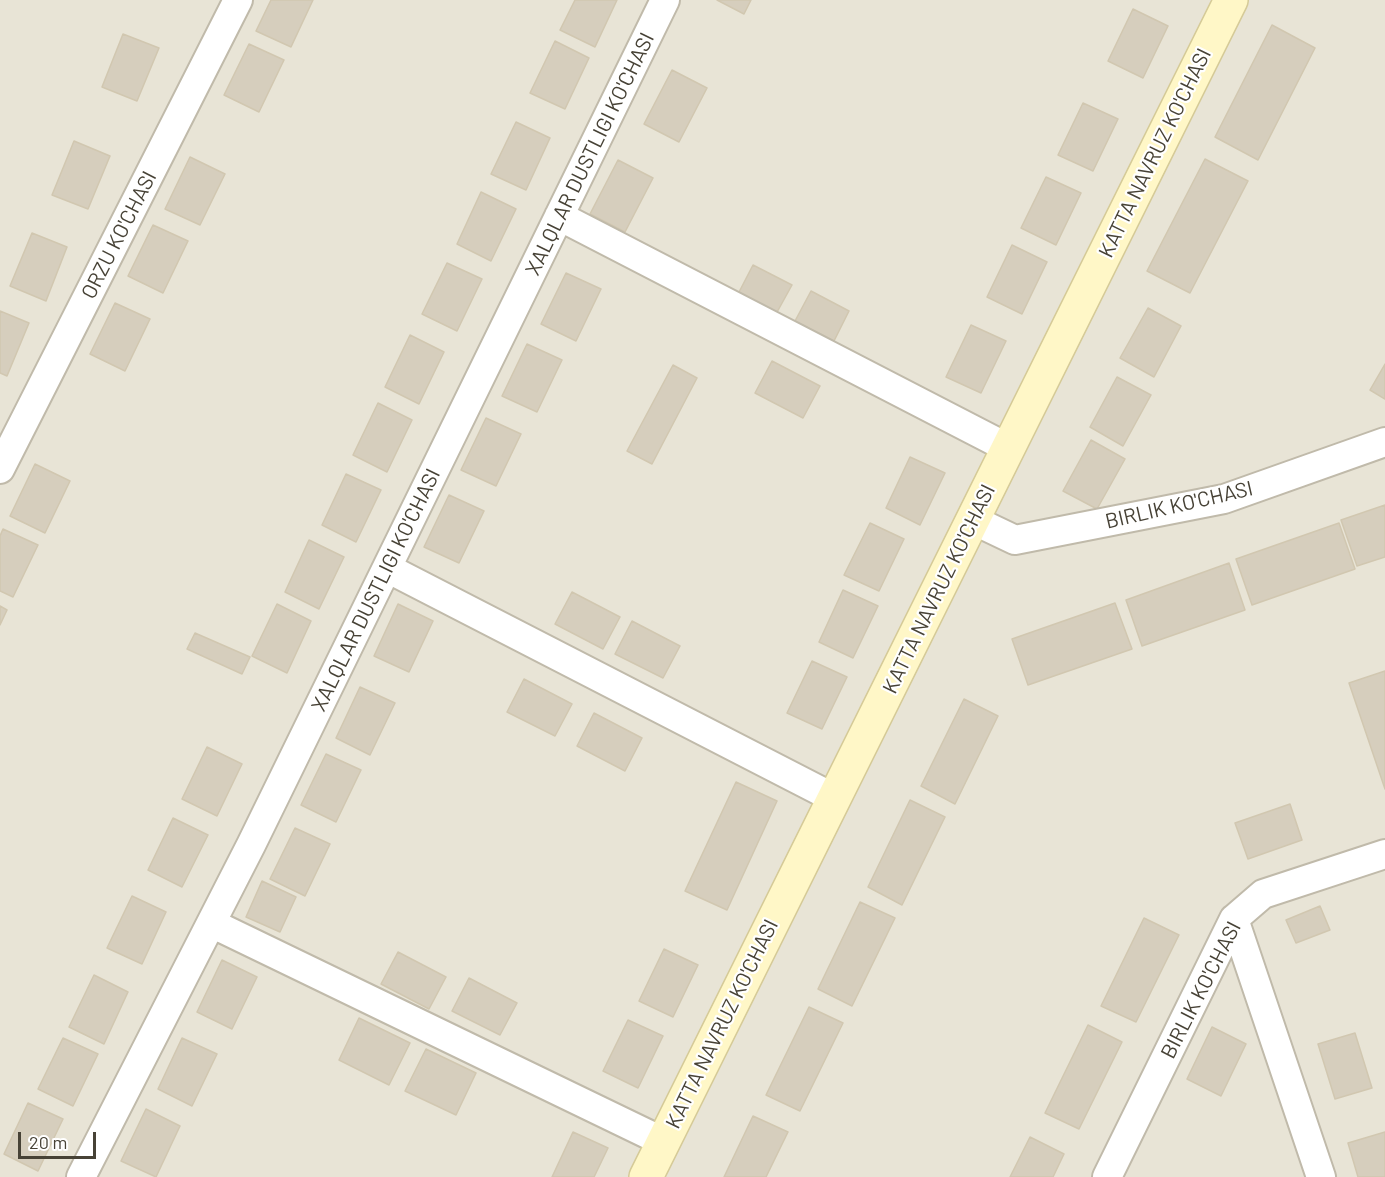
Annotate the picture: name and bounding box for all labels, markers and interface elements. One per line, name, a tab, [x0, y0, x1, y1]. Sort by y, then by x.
street label: XALQLAR DUSTLIGI KO'CHASI	[520, 29, 660, 279]
street label: KATTA NAVRUZ KO'CHASI	[1093, 44, 1217, 262]
street label: ORZU KO'CHASI	[76, 167, 162, 303]
street label: XALQLAR DUSTLIGI KO'CHASI	[306, 465, 446, 715]
street label: BIRLIK KO'CHASI	[1103, 476, 1255, 534]
street label: KATTA NAVRUZ KO'CHASI	[877, 480, 1001, 698]
street label: KATTA NAVRUZ KO'CHASI	[660, 915, 784, 1133]
street label: BIRLIK KO'CHASI	[1156, 917, 1246, 1063]
scale bar	[21, 1120, 99, 1158]
text: 20 m	[29, 1131, 67, 1153]

